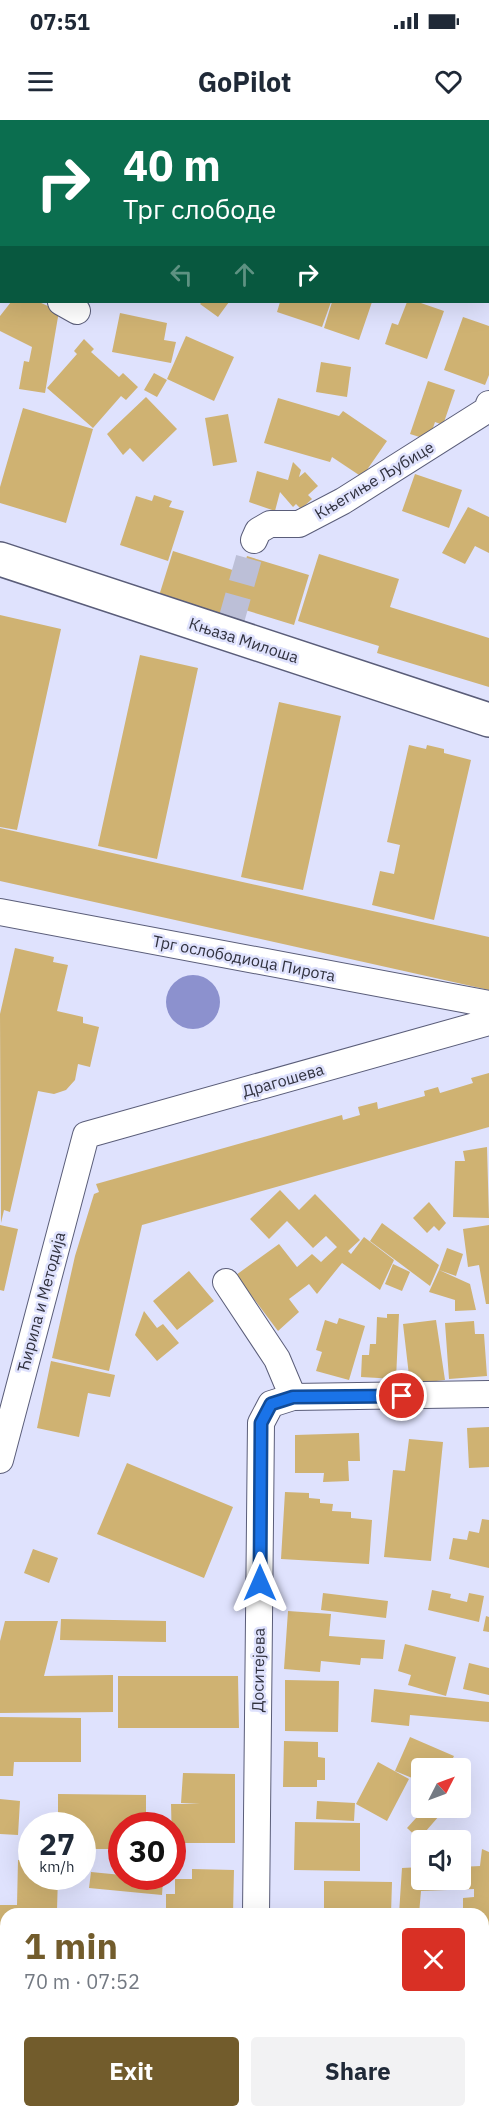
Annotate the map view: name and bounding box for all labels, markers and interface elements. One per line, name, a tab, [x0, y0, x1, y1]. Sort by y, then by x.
text: 07:51	[30, 7, 90, 36]
text: GoPilot	[198, 64, 291, 99]
icon: menu	[24, 65, 57, 98]
icon: heart	[432, 65, 465, 98]
text: 40 m	[123, 138, 221, 193]
icon: right	[24, 144, 102, 222]
text: Трг слободе	[123, 191, 276, 226]
icon: left	[165, 258, 198, 291]
icon: ahead	[228, 258, 261, 291]
icon: right	[291, 258, 324, 291]
street label: Књегиње Љубице	[311, 436, 438, 524]
street label: Књаза Милоша	[187, 613, 302, 667]
street label: Трг ослободиоца Пирота	[151, 930, 338, 986]
street label: Драгошева	[240, 1059, 327, 1101]
street label: Ћирила и Методија	[13, 1229, 70, 1374]
pin	[376, 1370, 427, 1421]
icon: arrive	[385, 1379, 418, 1412]
position arrow	[228, 1551, 292, 1615]
street label: Доситејева	[247, 1627, 269, 1712]
north arrow	[411, 1758, 471, 1818]
map controls	[411, 1758, 471, 1890]
speed limit sign: 30	[108, 1812, 186, 1890]
text: 27	[39, 1824, 75, 1863]
button: sound	[411, 1830, 471, 1890]
text: km/h	[39, 1857, 75, 1876]
text: 1 min	[24, 1922, 118, 1969]
button: close	[402, 1928, 465, 1991]
text: 70 m · 07:52	[24, 1968, 140, 1995]
button: Exit	[24, 2037, 239, 2106]
button: Share	[251, 2037, 465, 2106]

